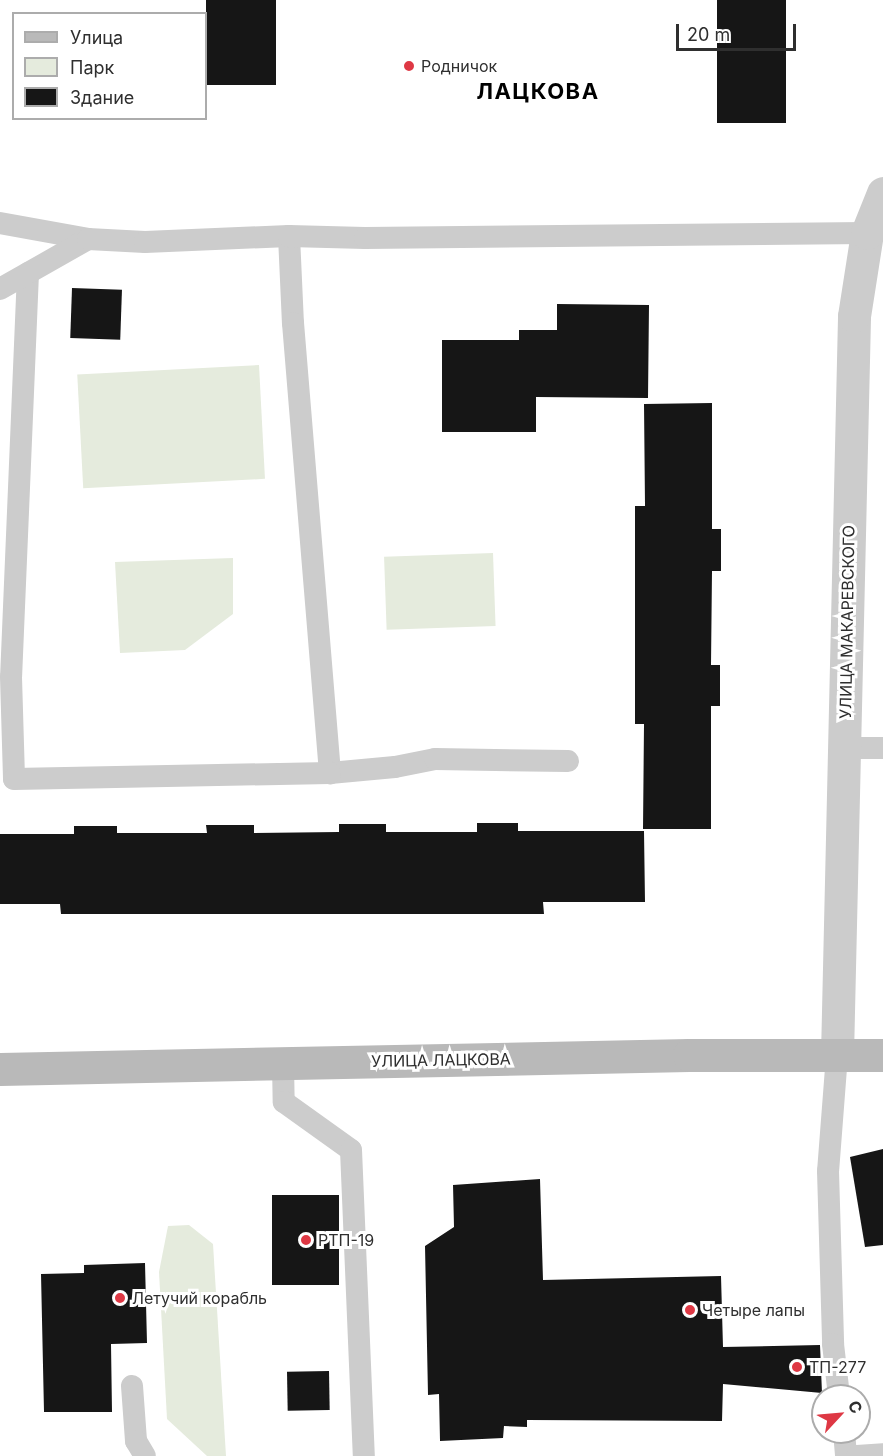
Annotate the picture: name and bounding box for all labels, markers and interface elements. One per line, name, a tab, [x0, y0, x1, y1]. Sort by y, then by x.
legend	[12, 12, 207, 120]
scale bar	[679, 12, 799, 50]
text: 20 m	[687, 24, 730, 45]
text: Улица	[70, 27, 123, 48]
place label: Родничок	[421, 56, 497, 76]
text: Парк	[70, 57, 114, 78]
marker: Родничок	[402, 59, 416, 73]
district label: ЛАЦКОВА	[476, 79, 600, 105]
text: Здание	[70, 87, 134, 108]
street label: УЛИЦА МАКАРЕВСКОГО	[836, 525, 858, 719]
street label: УЛИЦА ЛАЦКОВА	[371, 1049, 511, 1071]
place label: РТП-19	[318, 1230, 374, 1250]
marker: РТП-19	[299, 1233, 313, 1247]
place label: Летучий корабль	[132, 1288, 267, 1308]
marker: Летучий корабль	[113, 1291, 127, 1305]
place label: Четыре лапы	[702, 1300, 805, 1320]
marker: Четыре лапы	[683, 1303, 697, 1317]
place label: ТП-277	[809, 1357, 866, 1377]
marker: ТП-277	[790, 1360, 804, 1374]
north arrow	[811, 1384, 871, 1444]
text: С	[844, 1397, 867, 1417]

